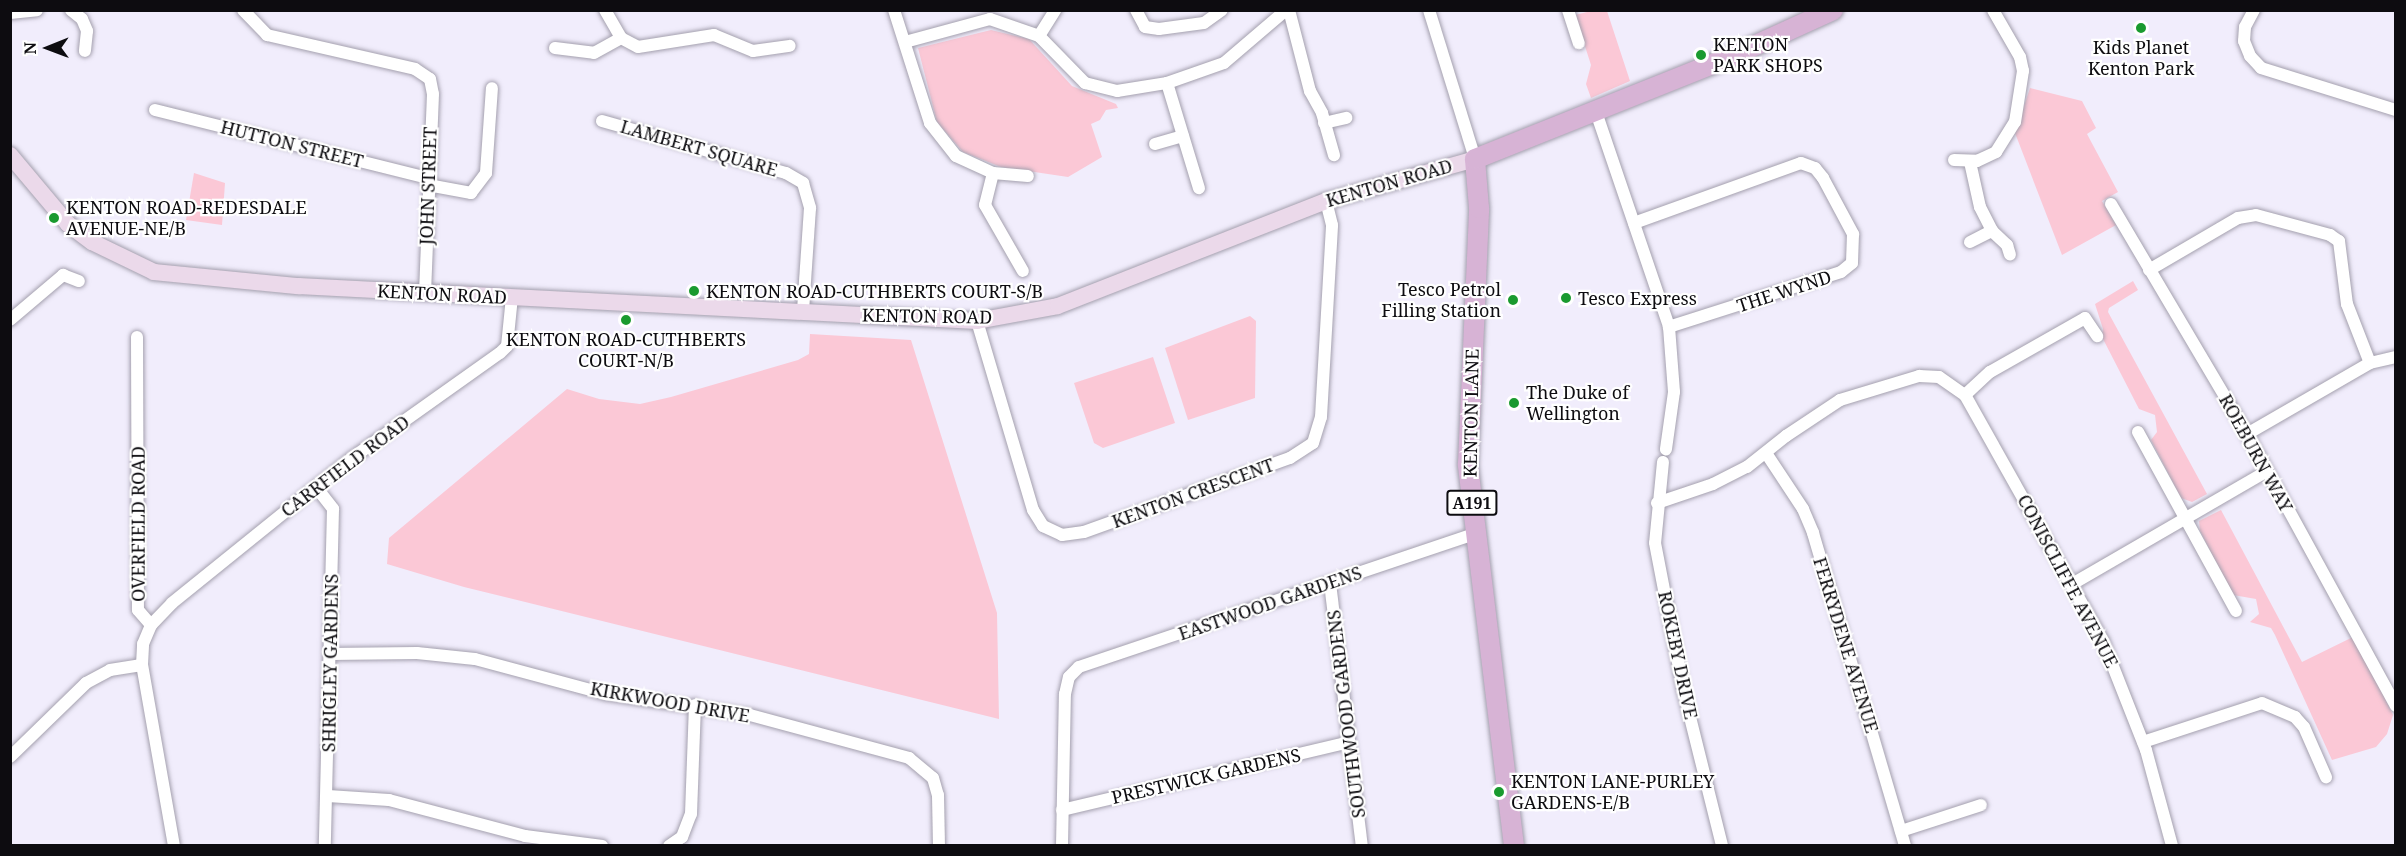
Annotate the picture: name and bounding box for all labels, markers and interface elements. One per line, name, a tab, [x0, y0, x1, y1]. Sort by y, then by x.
north arrow	[18, 18, 78, 78]
marker: Kids Planet Kenton Park	[2134, 21, 2148, 35]
place label: KENTON PARK SHOPS	[1713, 34, 1823, 76]
place label: Kids Planet Kenton Park	[2088, 37, 2194, 80]
text: N	[19, 42, 41, 55]
marker: KENTON PARK SHOPS	[1694, 48, 1708, 62]
street label: LAMBERT SQUARE	[618, 115, 780, 181]
street label: HUTTON STREET	[218, 116, 366, 172]
street label: JOHN STREET	[415, 127, 441, 245]
street label: KENTON ROAD	[1323, 155, 1455, 211]
place label: KENTON ROAD-REDESDALE AVENUE-NE/B	[66, 197, 307, 240]
marker: KENTON ROAD-REDESDALE AVENUE-NE/B	[47, 211, 61, 225]
street label: THE WYND	[1734, 266, 1834, 316]
place label: Tesco Petrol Filling Station	[1381, 279, 1501, 322]
street label: KENTON ROAD	[376, 280, 508, 308]
place label: KENTON ROAD-CUTHBERTS COURT-S/B	[706, 280, 1043, 302]
marker: KENTON ROAD-CUTHBERTS COURT-S/B	[687, 284, 701, 298]
place label: Tesco Express	[1578, 287, 1697, 309]
marker: Tesco Express	[1559, 291, 1573, 305]
marker: Tesco Petrol Filling Station	[1506, 293, 1520, 307]
street label: KENTON ROAD	[862, 304, 992, 328]
marker: KENTON ROAD-CUTHBERTS COURT-N/B	[619, 313, 633, 327]
place label: KENTON ROAD-CUTHBERTS COURT-N/B	[506, 329, 746, 372]
street label: KENTON LANE	[1459, 348, 1483, 478]
place label: The Duke of Wellington	[1526, 382, 1629, 424]
street label: ROEBURN WAY	[2215, 390, 2297, 516]
marker: The Duke of Wellington	[1507, 396, 1521, 410]
street label: CARRFIELD ROAD	[277, 411, 413, 521]
street label: OVERFIELD ROAD	[127, 446, 149, 602]
street label: KENTON CRESCENT	[1109, 454, 1277, 532]
road number: A191	[1445, 490, 1499, 516]
street label: CONISCLIFFE AVENUE	[2013, 491, 2123, 671]
street label: FERRYDENE AVENUE	[1809, 555, 1883, 735]
street label: EASTWOOD GARDENS	[1175, 561, 1365, 645]
street label: SHRIGLEY GARDENS	[318, 574, 342, 752]
street label: ROKEBY DRIVE	[1654, 589, 1702, 721]
street label: SOUTHWOOD GARDENS	[1323, 609, 1369, 819]
street label: KIRKWOOD DRIVE	[589, 677, 751, 727]
street label: PRESTWICK GARDENS	[1109, 744, 1303, 808]
place label: KENTON LANE-PURLEY GARDENS-E/B	[1511, 771, 1714, 814]
marker: KENTON LANE-PURLEY GARDENS-E/B	[1492, 785, 1506, 799]

